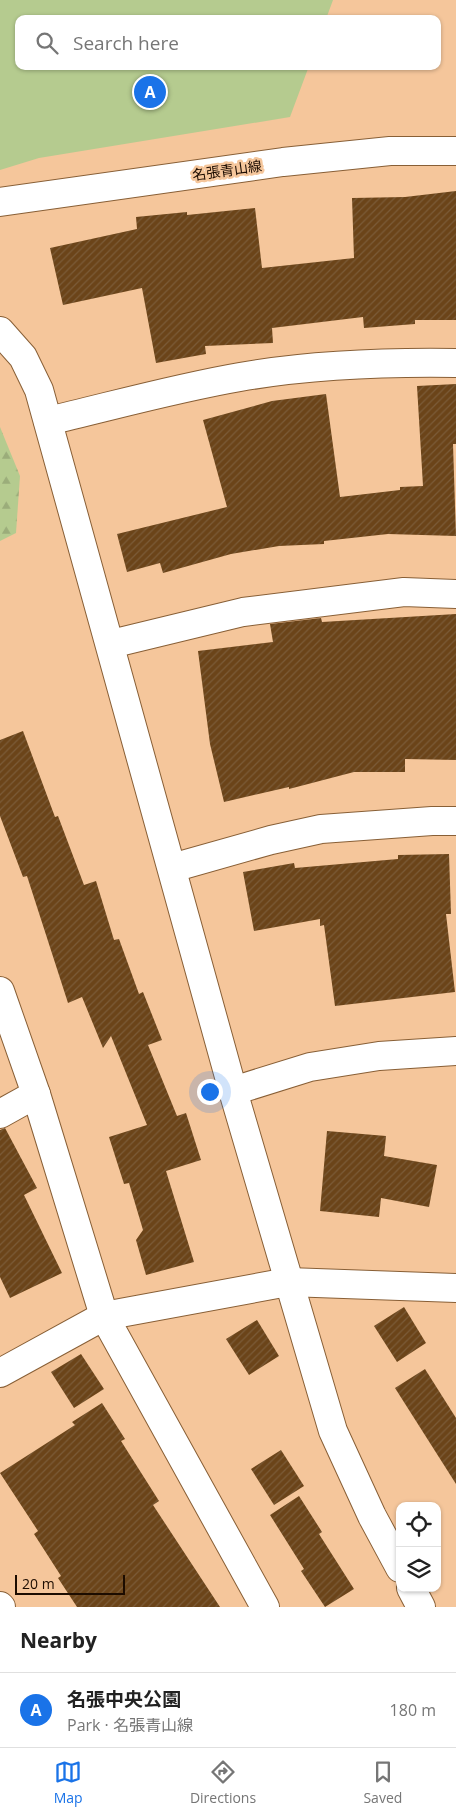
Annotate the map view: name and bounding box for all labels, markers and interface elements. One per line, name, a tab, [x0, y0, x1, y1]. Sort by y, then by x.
search box	[15, 15, 441, 70]
icon: search	[33, 29, 61, 57]
text: Search here	[73, 30, 179, 56]
pin: A	[134, 73, 166, 111]
street label: 名張青山線	[191, 156, 263, 184]
your location	[197, 1079, 223, 1105]
map controls	[396, 1502, 441, 1592]
button: locate	[396, 1502, 441, 1547]
button: layers	[396, 1547, 441, 1592]
scale bar	[15, 1572, 125, 1595]
text: 20 m	[22, 1574, 55, 1593]
text: Nearby	[20, 1626, 97, 1654]
text: 名張中央公園	[67, 1686, 181, 1712]
text: A	[30, 1699, 42, 1721]
text: 180 m	[390, 1699, 436, 1721]
text: Park · 名張青山線	[67, 1714, 193, 1736]
tab: Map	[54, 1758, 83, 1807]
tab: Directions	[190, 1758, 256, 1807]
tab: Saved	[363, 1758, 402, 1807]

